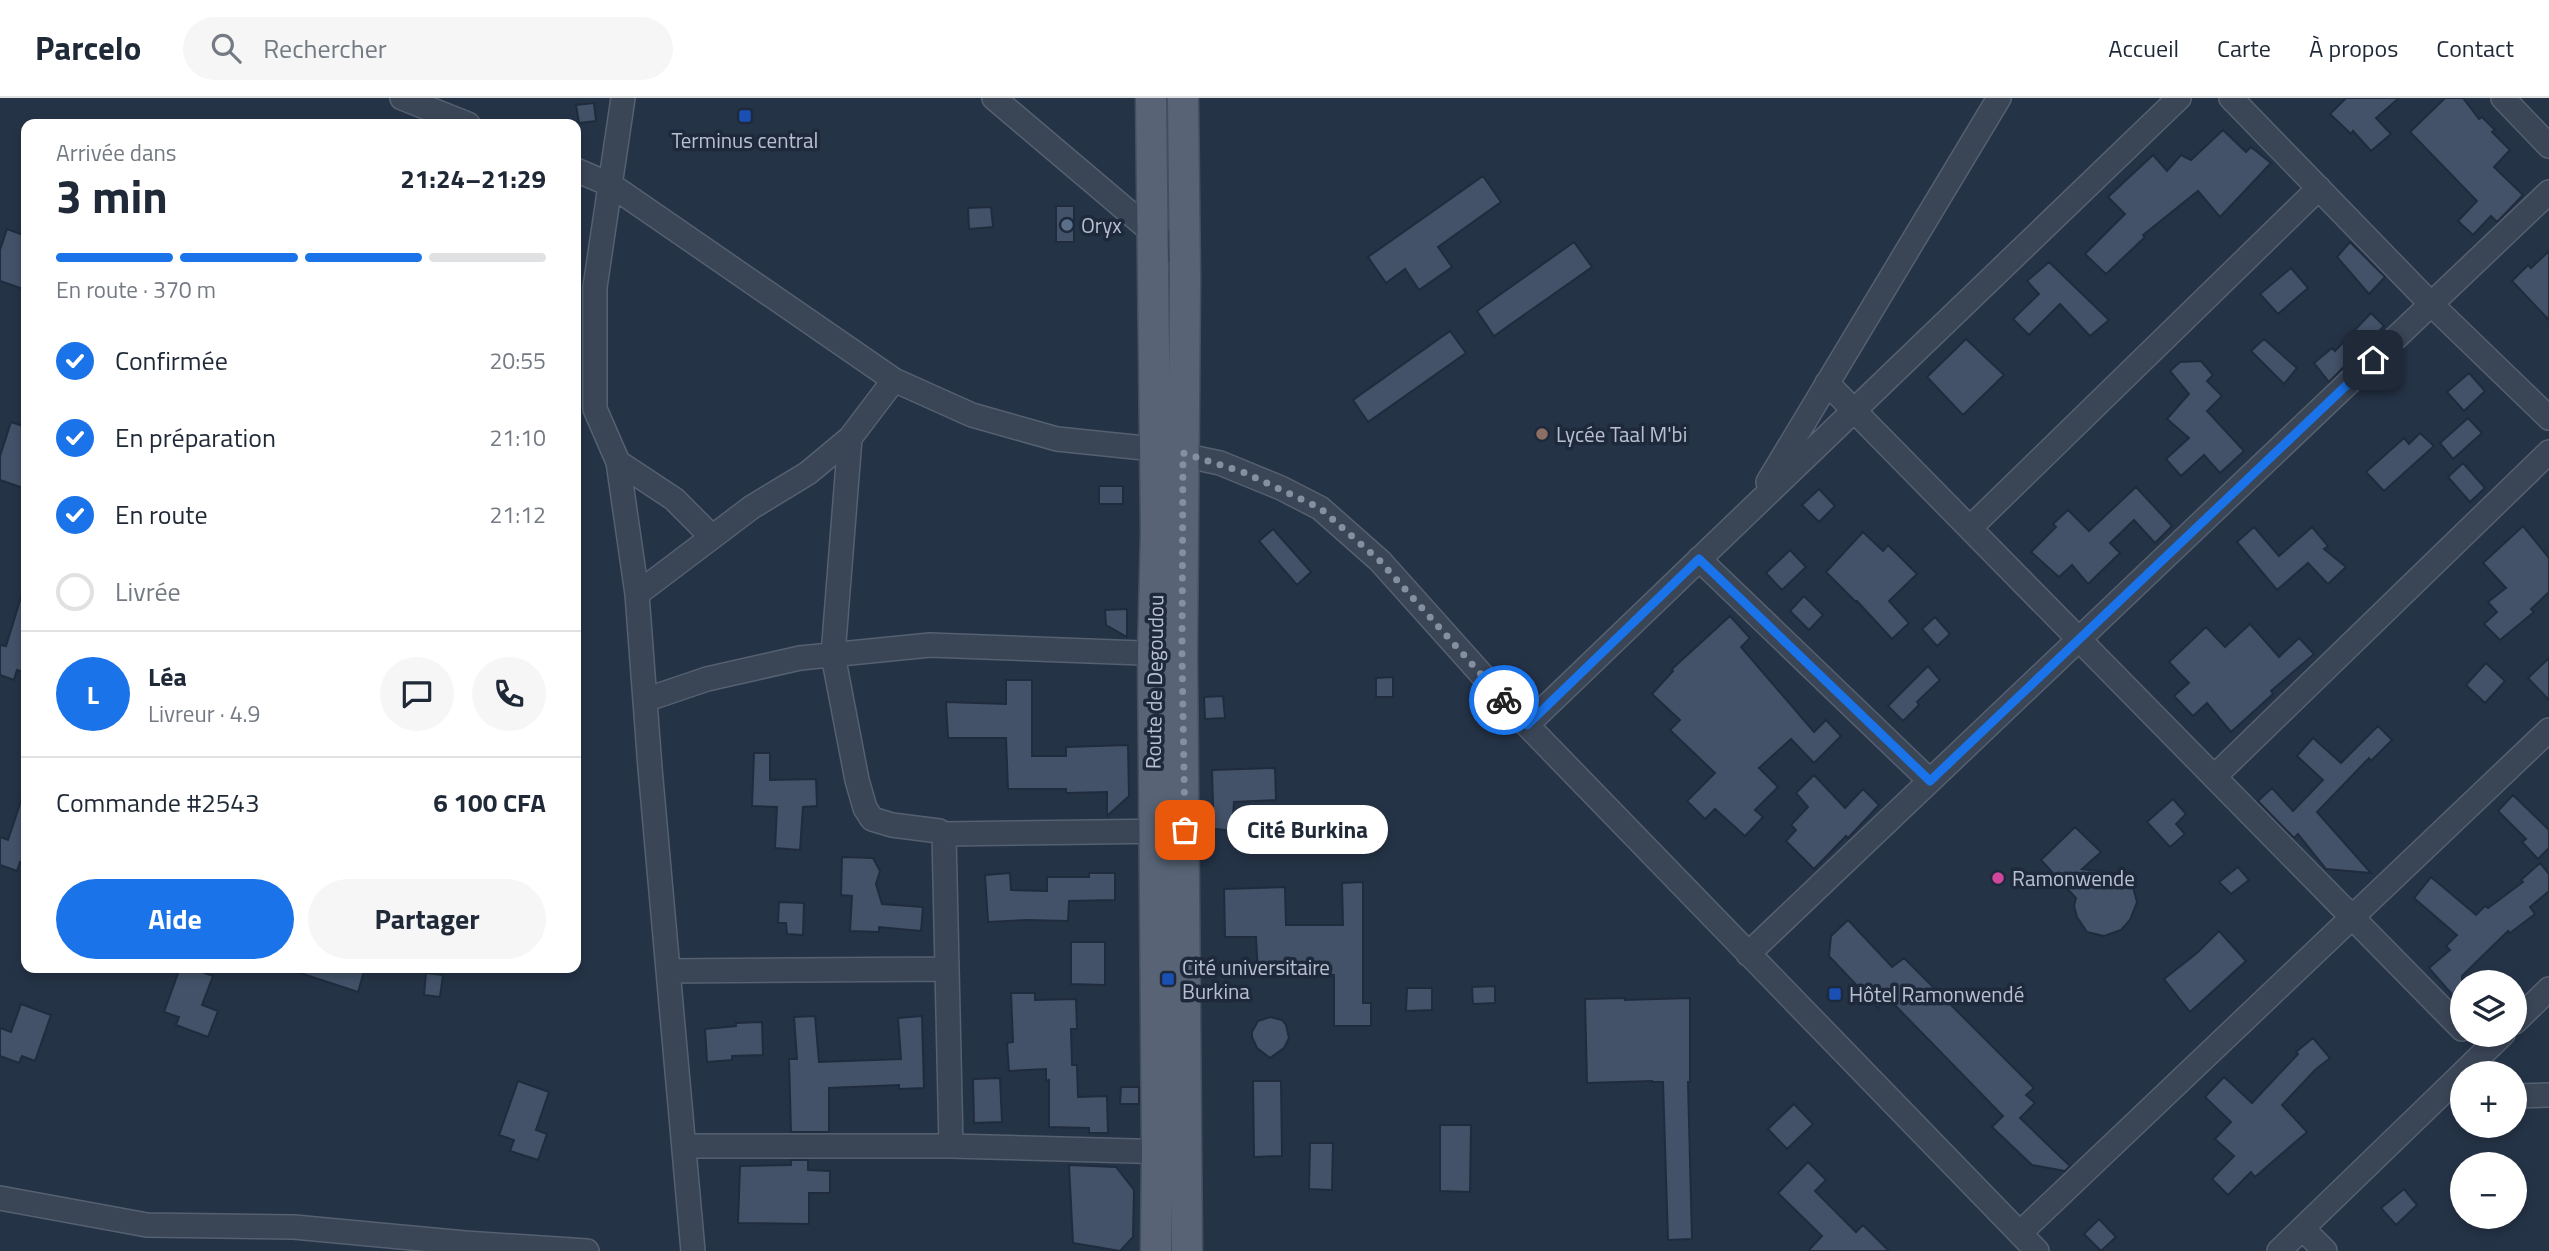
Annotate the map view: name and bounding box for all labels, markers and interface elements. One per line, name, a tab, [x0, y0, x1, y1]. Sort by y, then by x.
search box	[183, 17, 673, 80]
text: Parcelo	[35, 23, 141, 73]
icon: search	[207, 29, 245, 67]
text: Rechercher	[263, 29, 387, 68]
text: Accueil	[2108, 30, 2179, 66]
text: Carte	[2217, 30, 2271, 66]
text: À propos	[2309, 30, 2398, 66]
text: Contact	[2436, 30, 2514, 66]
marker: Terminus central	[737, 108, 753, 124]
place label: Terminus central	[672, 124, 818, 156]
text: Arrivée dans	[56, 135, 177, 170]
text: 21:24–21:29	[400, 159, 546, 198]
text: 3 min	[56, 161, 168, 231]
place label: Oryx	[1081, 209, 1122, 241]
marker: Oryx	[1059, 217, 1075, 233]
text: En route · 370 m	[56, 272, 216, 307]
pin	[2343, 330, 2403, 390]
text: Confirmée	[115, 341, 228, 380]
icon: home	[2354, 341, 2392, 379]
icon: check	[56, 342, 94, 380]
text: 20:55	[489, 343, 546, 378]
text: En préparation	[115, 418, 276, 457]
place label: Lycée Taal M'bi	[1556, 418, 1687, 450]
icon: check	[56, 419, 94, 457]
text: 21:10	[489, 420, 546, 455]
marker: Lycée Taal M'bi	[1534, 426, 1550, 442]
text: En route	[115, 495, 208, 534]
icon: check	[56, 496, 94, 534]
text: 21:12	[489, 497, 546, 532]
text: Livrée	[115, 572, 181, 611]
street label: Route de Degoudou	[1136, 595, 1172, 769]
text: Léa	[148, 657, 187, 696]
button: chat	[380, 657, 454, 731]
button: phone	[472, 657, 546, 731]
courier	[1469, 665, 1539, 735]
text: L	[87, 675, 99, 714]
icon: bike	[1485, 681, 1523, 719]
text: Livreur · 4.9	[148, 696, 260, 731]
text: Commande #2543	[56, 783, 259, 822]
text: 6 100 CFA	[433, 783, 546, 822]
pin	[1155, 800, 1215, 860]
callout: Cité Burkina	[1227, 806, 1388, 854]
icon: bag	[1166, 811, 1204, 849]
text: Cité Burkina	[1247, 812, 1368, 847]
place label: Ramonwende	[2012, 862, 2135, 894]
marker: Ramonwende	[1990, 870, 2006, 886]
button: Aide	[56, 879, 294, 959]
button: Partager	[308, 879, 546, 959]
place label: Cité universitaire Burkina	[1182, 951, 1330, 1007]
map controls	[2450, 970, 2527, 1229]
button: layers	[2450, 970, 2527, 1047]
marker: Cité universitaire Burkina	[1160, 971, 1176, 987]
place label: Hôtel Ramonwendé	[1849, 978, 2024, 1010]
marker: Hôtel Ramonwendé	[1827, 986, 1843, 1002]
button: +	[2450, 1061, 2527, 1138]
button: −	[2450, 1152, 2527, 1229]

